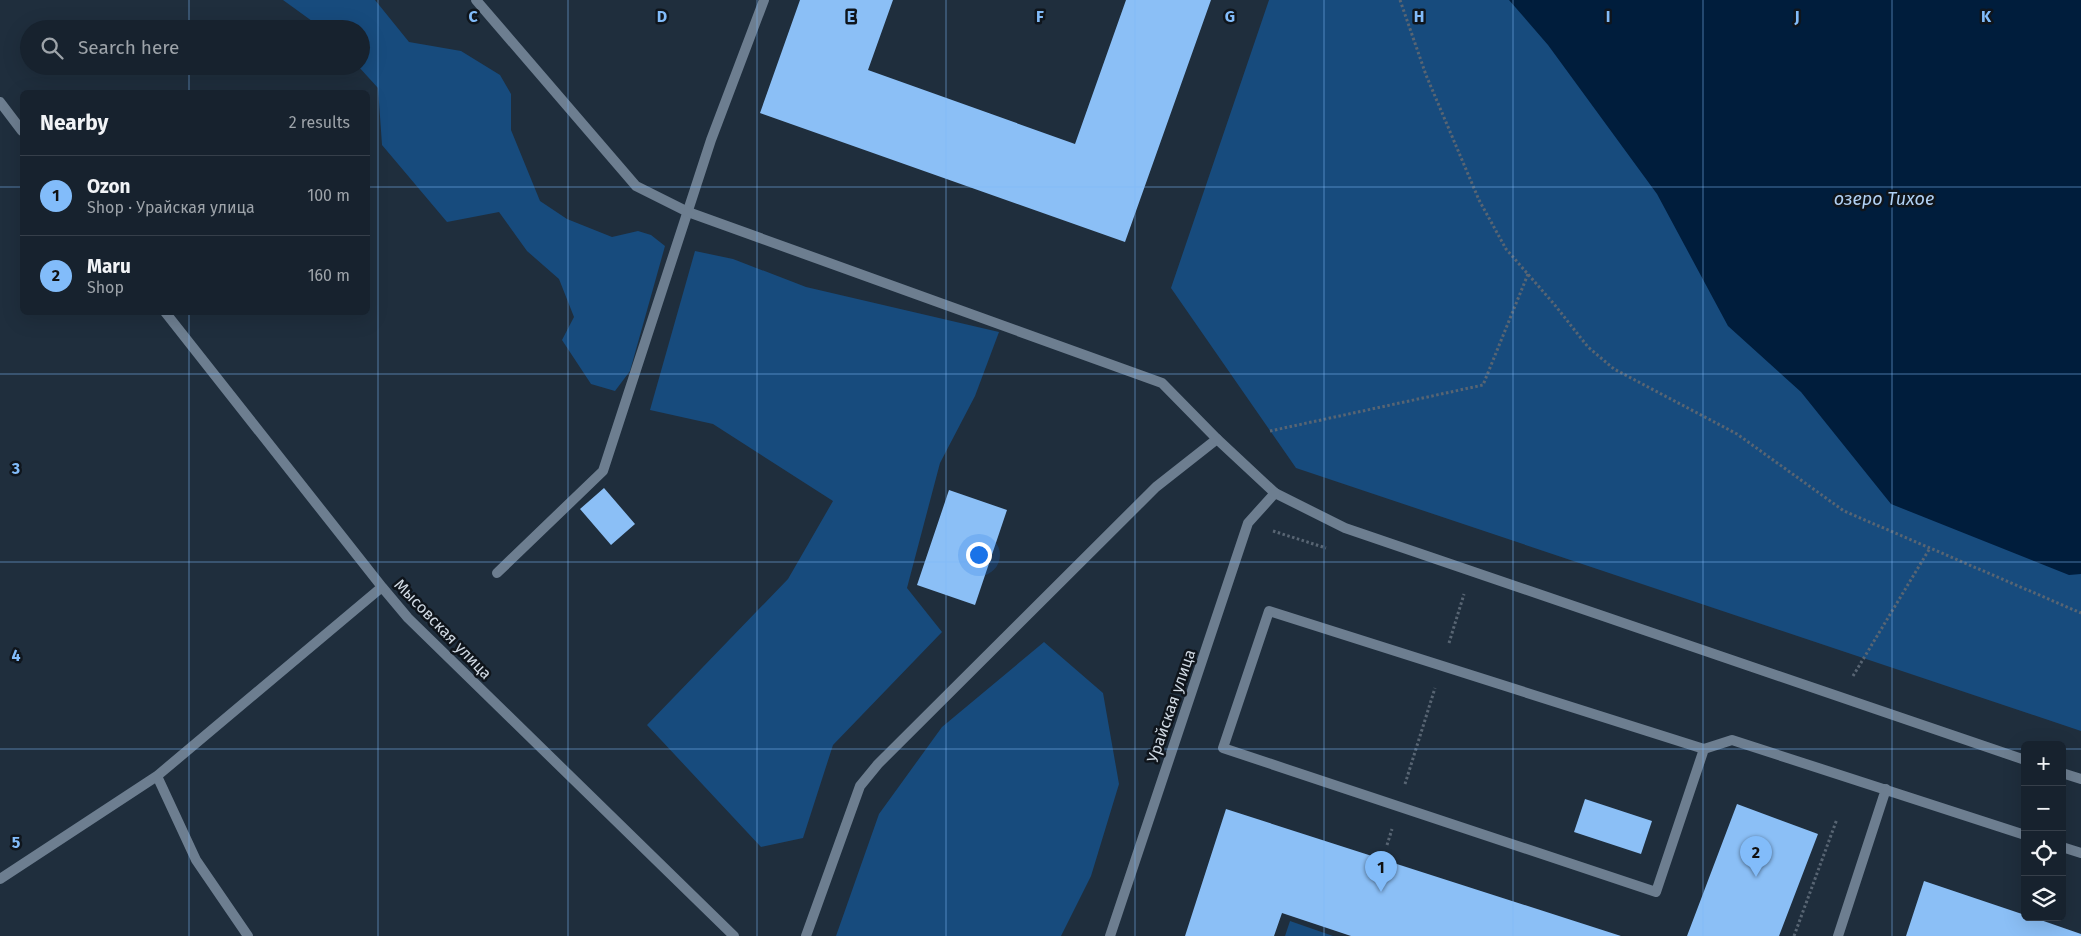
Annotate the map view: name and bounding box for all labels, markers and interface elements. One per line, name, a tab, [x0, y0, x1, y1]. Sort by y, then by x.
text: C	[468, 7, 478, 26]
text: D	[657, 7, 667, 26]
text: E	[847, 7, 855, 26]
text: F	[1036, 7, 1044, 26]
text: G	[1225, 7, 1235, 26]
text: H	[1414, 7, 1424, 26]
text: I	[1606, 7, 1610, 26]
text: J	[1793, 7, 1800, 26]
text: K	[1981, 7, 1992, 26]
search box	[20, 20, 370, 75]
icon: search	[38, 34, 66, 62]
text: Search here	[78, 36, 179, 59]
text: Nearby	[40, 110, 108, 136]
text: 2 results	[289, 113, 350, 132]
text: Ozon	[87, 175, 131, 198]
text: 1	[52, 186, 60, 205]
text: 100 m	[307, 186, 350, 205]
water label: озеро Тихое	[1834, 188, 1934, 210]
text: Shop · Урайская улица	[87, 198, 255, 217]
text: Maru	[87, 255, 131, 278]
text: 2	[52, 266, 60, 285]
text: 160 m	[308, 266, 350, 285]
text: Shop	[87, 278, 124, 297]
text: 3	[11, 459, 20, 478]
your location	[966, 542, 992, 568]
street label: Мысовская улица	[390, 575, 496, 683]
text: 4	[11, 646, 21, 665]
street label: Урайская улица	[1143, 647, 1199, 765]
map controls	[2021, 741, 2066, 921]
button: +	[2021, 741, 2066, 786]
button: −	[2021, 786, 2066, 831]
button: locate	[2021, 831, 2066, 876]
text: 5	[12, 833, 21, 852]
pin: 2	[1740, 836, 1772, 877]
pin: 1	[1365, 851, 1397, 892]
button: layers	[2021, 876, 2066, 921]

